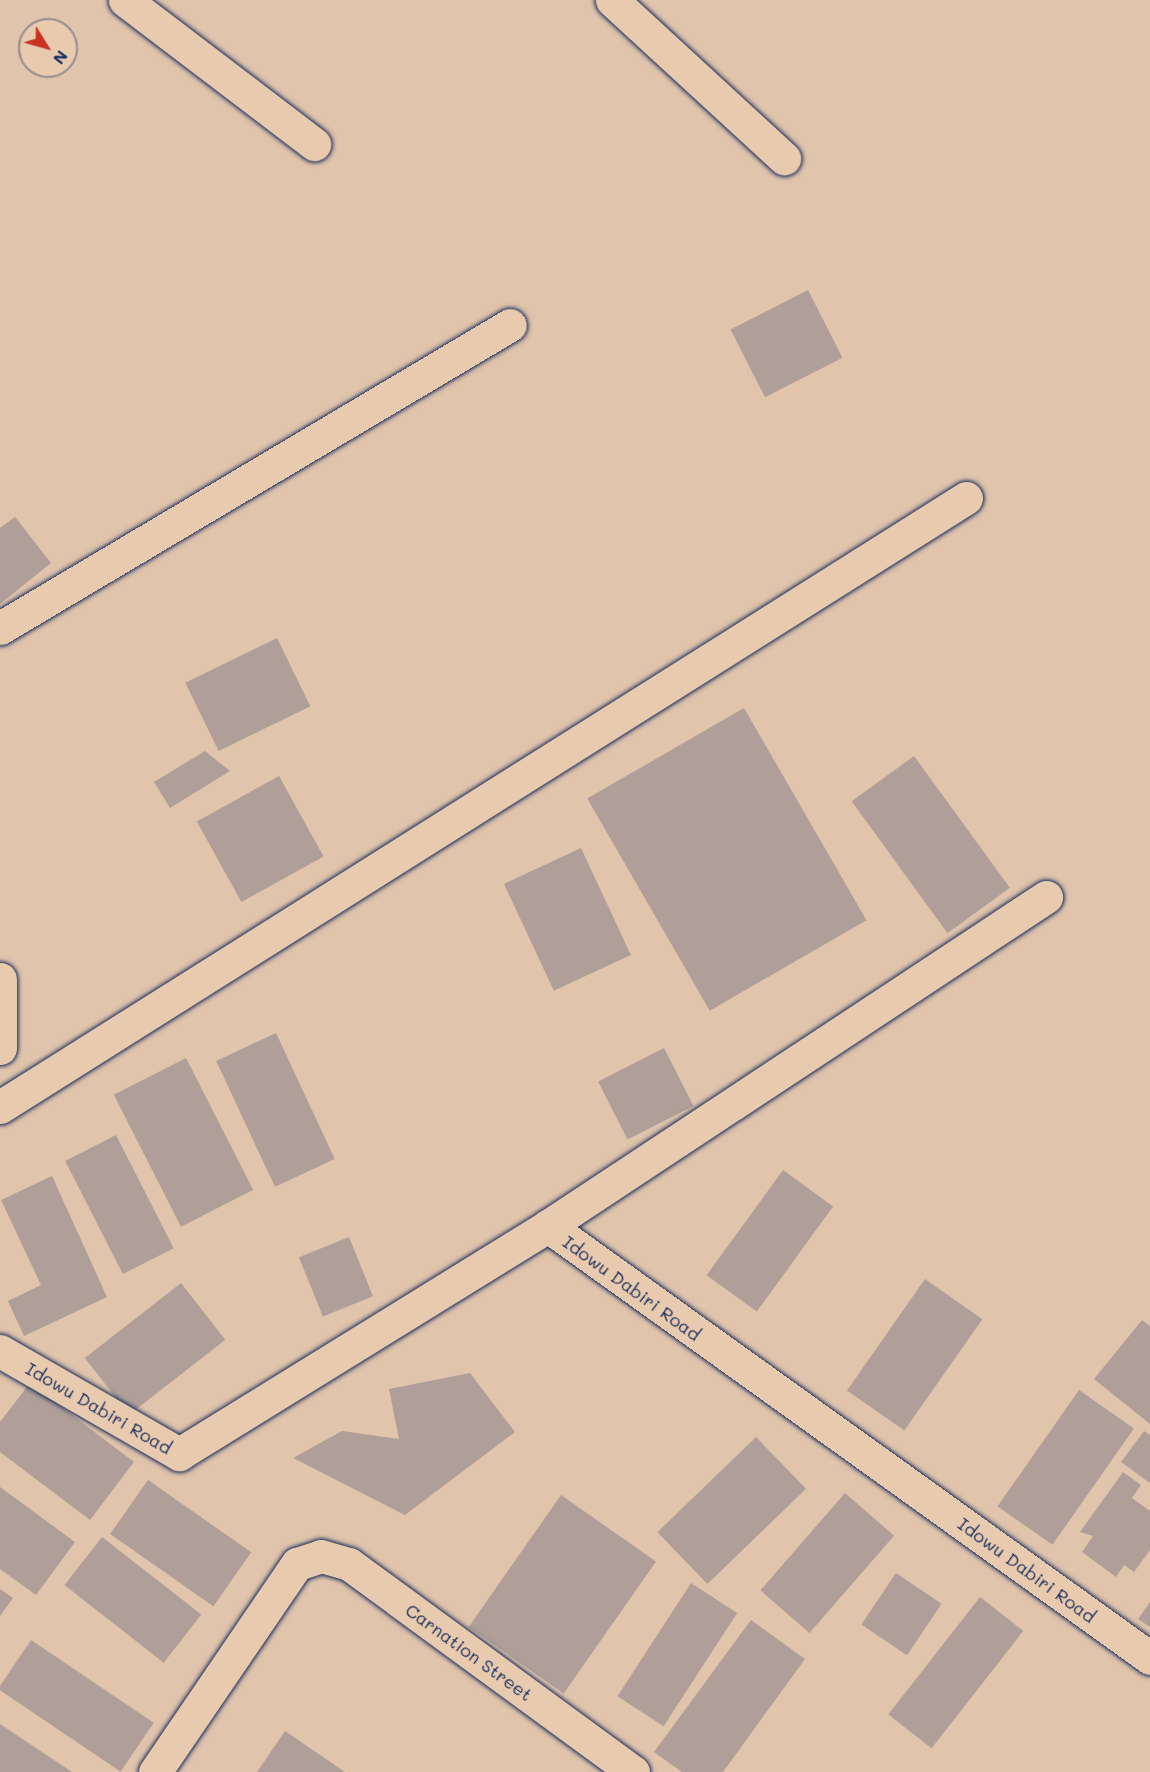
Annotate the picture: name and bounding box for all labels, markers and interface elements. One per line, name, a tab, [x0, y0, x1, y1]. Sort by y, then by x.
north arrow	[18, 18, 78, 78]
text: N	[49, 47, 73, 69]
street label: Idowu Dabiri Road	[559, 1231, 705, 1345]
street label: Idowu Dabiri Road	[22, 1357, 176, 1459]
street label: Idowu Dabiri Road	[954, 1513, 1100, 1627]
street label: Carnation Street	[401, 1599, 537, 1705]

